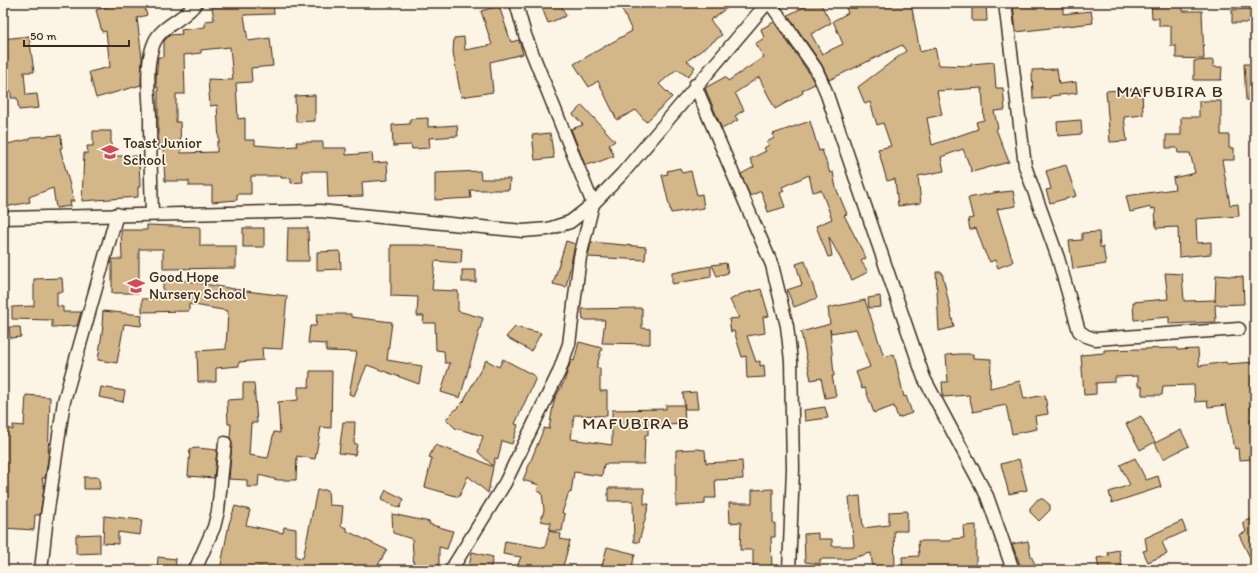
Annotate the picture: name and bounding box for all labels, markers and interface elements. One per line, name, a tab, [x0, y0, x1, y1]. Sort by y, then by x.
scale bar	[24, 22, 129, 48]
text: 50 m	[30, 29, 56, 43]
district label: MAFUBIRA B	[1116, 81, 1224, 101]
place label: Toast Junior School	[123, 134, 202, 169]
school or university icon: Toast Junior School	[100, 142, 120, 162]
place label: Good Hope Nursery School	[149, 268, 247, 303]
school or university icon: Good Hope Nursery School	[126, 276, 146, 296]
district label: MAFUBIRA B	[582, 413, 690, 433]

